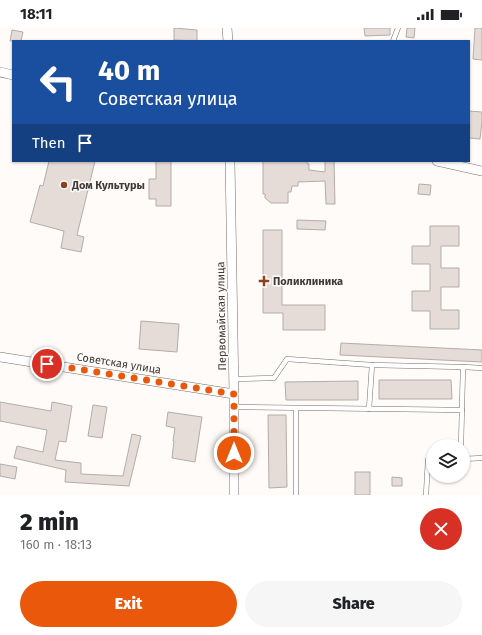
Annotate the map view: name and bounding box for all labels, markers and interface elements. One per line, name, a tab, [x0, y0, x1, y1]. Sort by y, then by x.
text: 18:11	[20, 5, 52, 23]
text: 40 m	[98, 54, 161, 87]
icon: left	[32, 56, 84, 108]
text: Советская улица	[98, 88, 238, 110]
icon: arrive	[74, 132, 96, 154]
text: Then	[32, 134, 66, 152]
place label: Дом Культуры	[71, 179, 145, 192]
marker: Дом Культуры	[59, 180, 69, 190]
street label: Первомайская улица	[214, 261, 229, 371]
marker: Поликлиника	[258, 275, 270, 287]
place label: Поликлиника	[273, 275, 343, 288]
pin	[30, 347, 64, 381]
street label: Советская улица	[76, 350, 162, 377]
icon: arrive	[36, 353, 58, 375]
position arrow	[213, 432, 255, 474]
map controls	[426, 439, 470, 483]
button: layers	[426, 439, 470, 483]
text: 2 min	[20, 508, 79, 536]
button: close	[420, 508, 462, 550]
text: 160 m · 18:13	[20, 537, 92, 552]
button: Exit	[20, 581, 237, 627]
button: Share	[245, 581, 462, 627]

